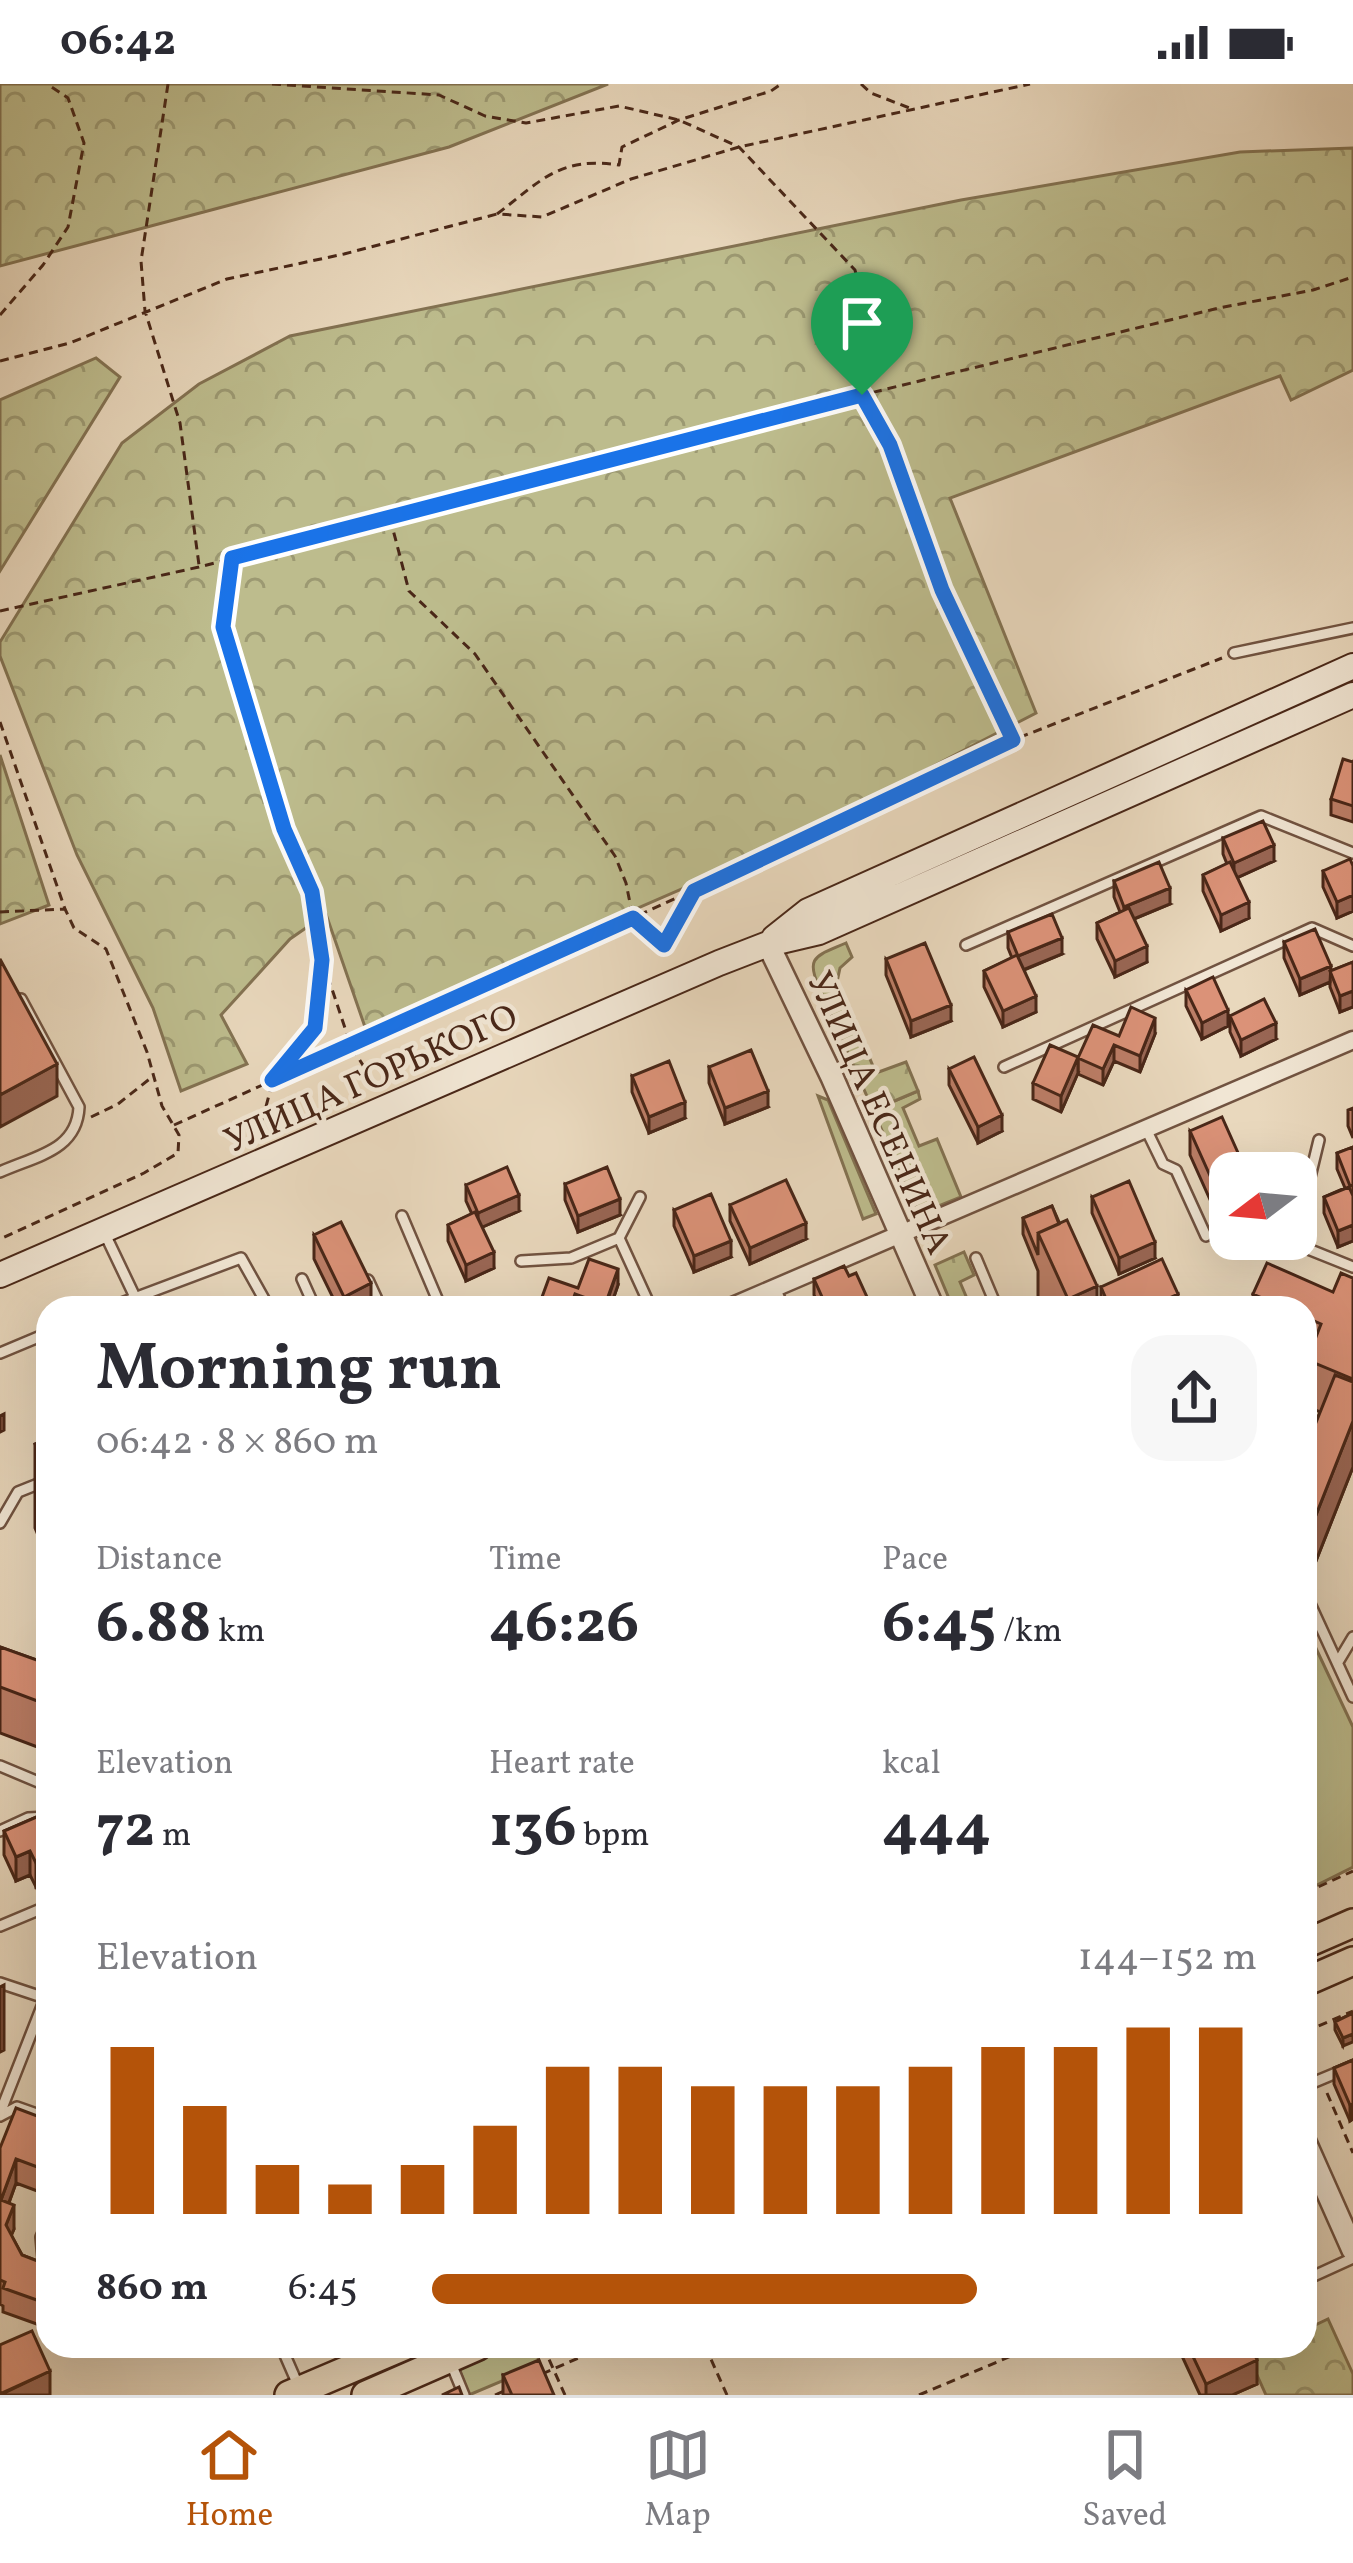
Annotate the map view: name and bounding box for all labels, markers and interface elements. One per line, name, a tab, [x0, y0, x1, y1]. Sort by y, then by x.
text: 06:42	[60, 11, 176, 74]
pin	[811, 272, 913, 395]
icon: arrive	[829, 290, 895, 356]
street label: УЛИЦА ЕСЕНИНА	[792, 964, 962, 1263]
street label: УЛИЦА ГОРЬКОГО	[217, 994, 526, 1168]
north arrow	[1209, 1152, 1317, 1260]
map controls	[1209, 1152, 1317, 1260]
text: Morning run	[96, 1325, 502, 1417]
button: share	[1131, 1335, 1257, 1461]
text: 06:42 · 8 × 860 m	[96, 1416, 379, 1470]
text: Distance	[96, 1538, 222, 1584]
text: Time	[489, 1538, 561, 1584]
text: Pace	[882, 1538, 948, 1584]
text: 6.88	[96, 1584, 211, 1667]
text: 46:26	[489, 1584, 639, 1667]
text: 6:45	[882, 1584, 996, 1667]
text: km	[211, 1610, 265, 1656]
text: /km	[996, 1610, 1062, 1656]
text: Elevation	[96, 1742, 233, 1788]
text: Heart rate	[489, 1742, 635, 1788]
text: kcal	[882, 1742, 941, 1788]
text: 72	[96, 1788, 155, 1871]
text: 136	[489, 1788, 577, 1871]
text: 444	[882, 1788, 991, 1871]
text: m	[155, 1814, 191, 1860]
text: bpm	[577, 1814, 649, 1860]
text: Elevation	[96, 1932, 258, 1986]
text: 144–152 m	[1078, 1932, 1257, 1986]
text: 860 m	[96, 2262, 208, 2316]
text: 6:45	[288, 2262, 358, 2316]
tab: Home	[186, 2422, 273, 2540]
tab: Map	[645, 2422, 711, 2540]
tab: Saved	[1082, 2422, 1167, 2540]

